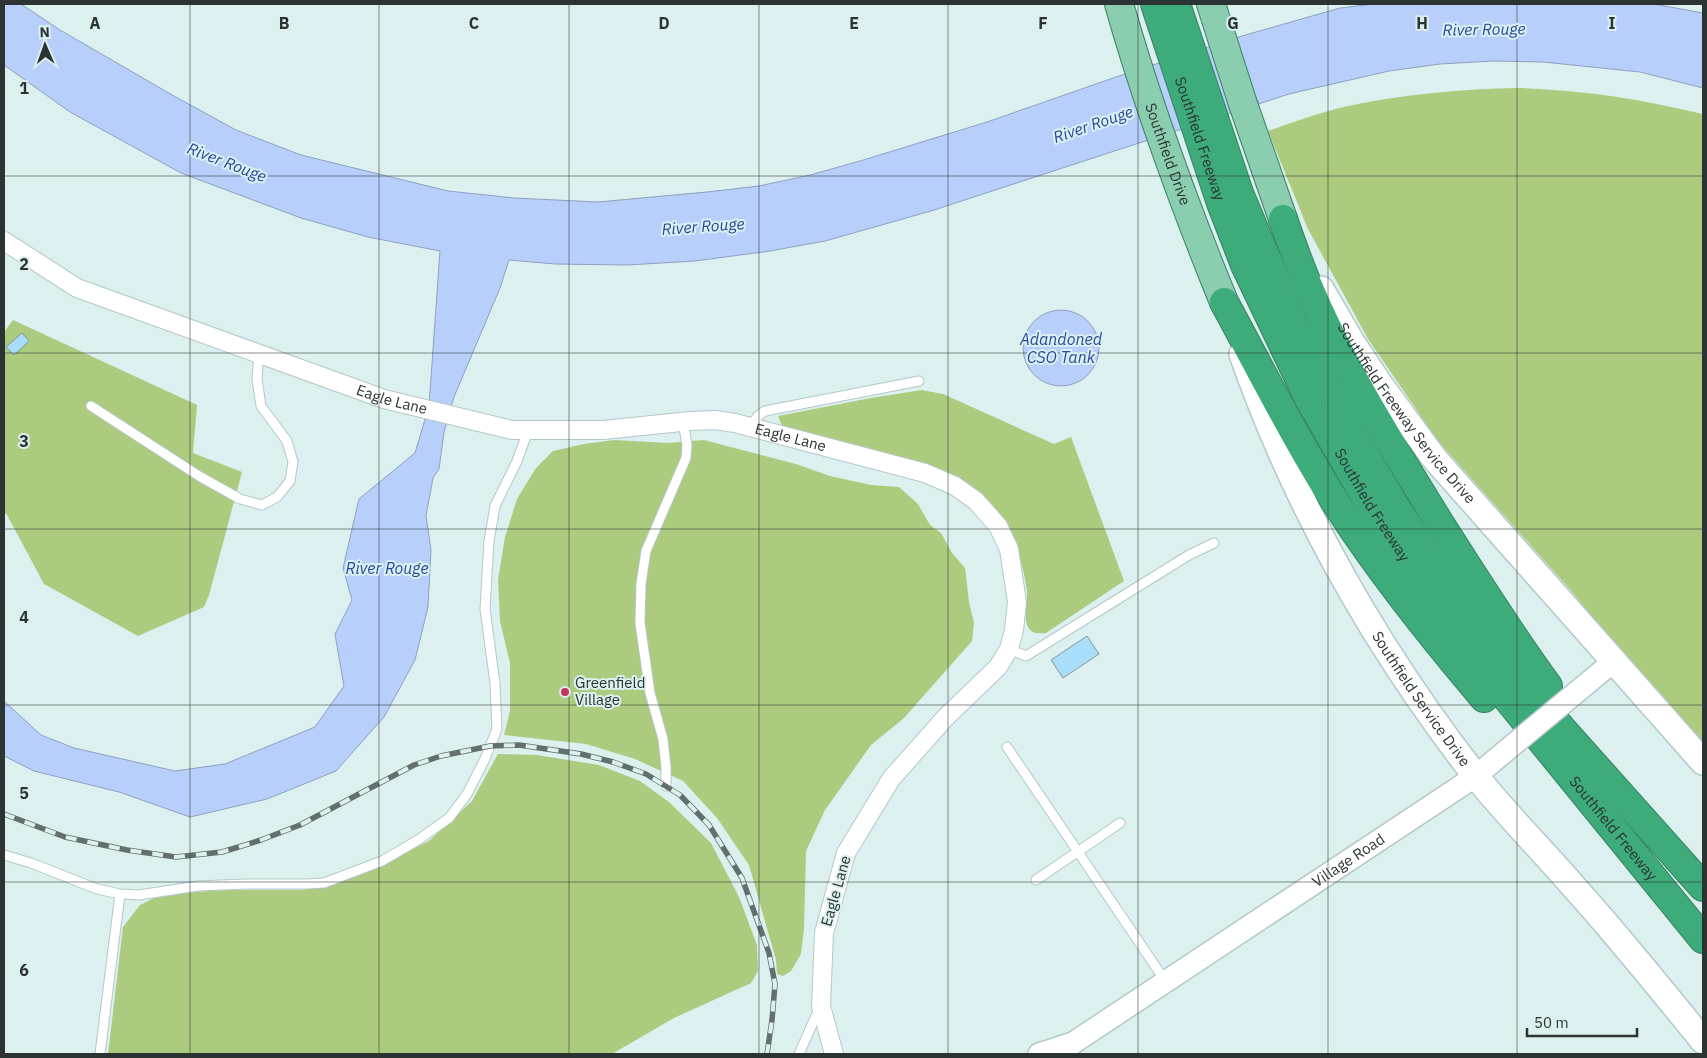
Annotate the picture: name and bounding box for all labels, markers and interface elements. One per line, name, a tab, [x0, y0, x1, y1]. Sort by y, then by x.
text: A	[90, 13, 101, 33]
text: B	[279, 13, 290, 33]
text: C	[469, 13, 479, 33]
text: D	[658, 13, 670, 33]
text: E	[849, 13, 859, 33]
text: F	[1038, 13, 1048, 33]
text: G	[1227, 13, 1239, 33]
text: H	[1416, 13, 1428, 33]
text: I	[1609, 13, 1616, 33]
water label: River Rouge	[1442, 18, 1526, 40]
north arrow	[20, 20, 70, 70]
text: N	[39, 23, 50, 41]
street label: Southfield Freeway	[1171, 74, 1230, 203]
text: 1	[19, 78, 29, 98]
street label: Southfield Drive	[1141, 100, 1195, 208]
water label: River Rouge	[1050, 101, 1136, 147]
water label: River Rouge	[185, 138, 269, 186]
water label: River Rouge	[661, 213, 745, 239]
text: 2	[19, 254, 29, 274]
street label: Southfield Freeway Service Drive	[1334, 320, 1482, 506]
water label: Adandoned CSO Tank	[1019, 329, 1103, 367]
street label: Eagle Lane	[354, 380, 429, 418]
street label: Eagle Lane	[753, 419, 828, 456]
text: 3	[19, 431, 29, 451]
street label: Southfield Freeway	[1331, 444, 1413, 564]
water label: River Rouge	[345, 558, 429, 578]
text: 4	[19, 607, 29, 627]
street label: Southfield Service Drive	[1368, 627, 1475, 770]
place label: Greenfield Village	[575, 673, 645, 709]
marker: Greenfield Village	[559, 686, 571, 698]
street label: Southfield Freeway	[1565, 772, 1662, 885]
text: 5	[19, 783, 29, 803]
street label: Village Road	[1308, 829, 1388, 891]
street label: Eagle Lane	[816, 853, 855, 928]
text: 6	[19, 960, 29, 980]
scale bar	[1527, 1006, 1637, 1038]
text: 50 m	[1534, 1013, 1569, 1032]

